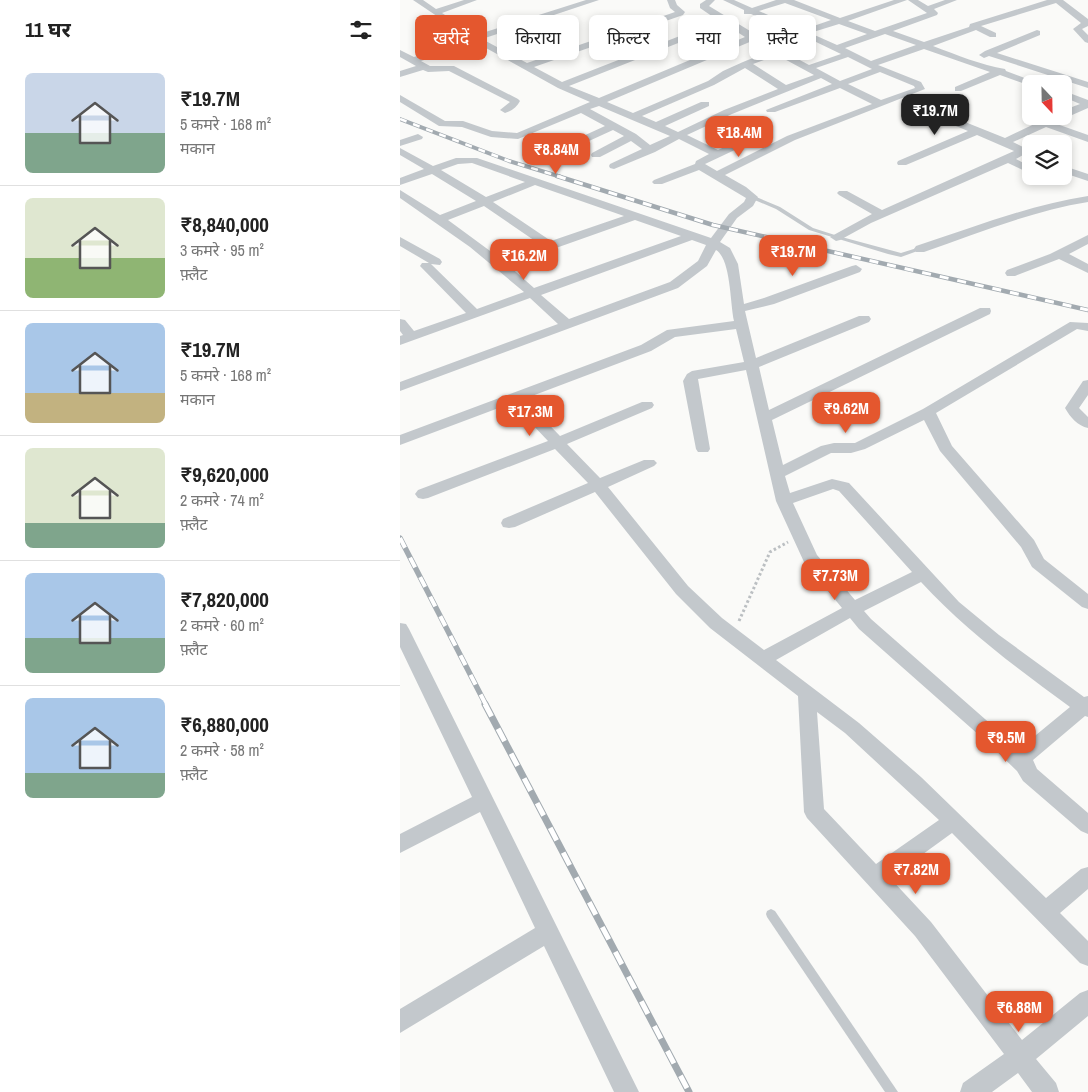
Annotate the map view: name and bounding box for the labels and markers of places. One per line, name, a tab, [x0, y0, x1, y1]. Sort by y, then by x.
pin: ₹19.7M	[894, 94, 976, 136]
pin: ₹18.4M	[698, 116, 780, 158]
pin: ₹8.84M	[515, 132, 597, 175]
pin: ₹19.7M	[752, 234, 834, 277]
pin: ₹16.2M	[483, 238, 565, 281]
pin: ₹9.62M	[805, 392, 887, 434]
pin: ₹17.3M	[489, 394, 571, 437]
pin: ₹7.73M	[794, 558, 876, 601]
pin: ₹9.5M	[971, 720, 1041, 763]
pin: ₹7.82M	[875, 852, 957, 895]
pin: ₹6.88M	[978, 990, 1060, 1033]

